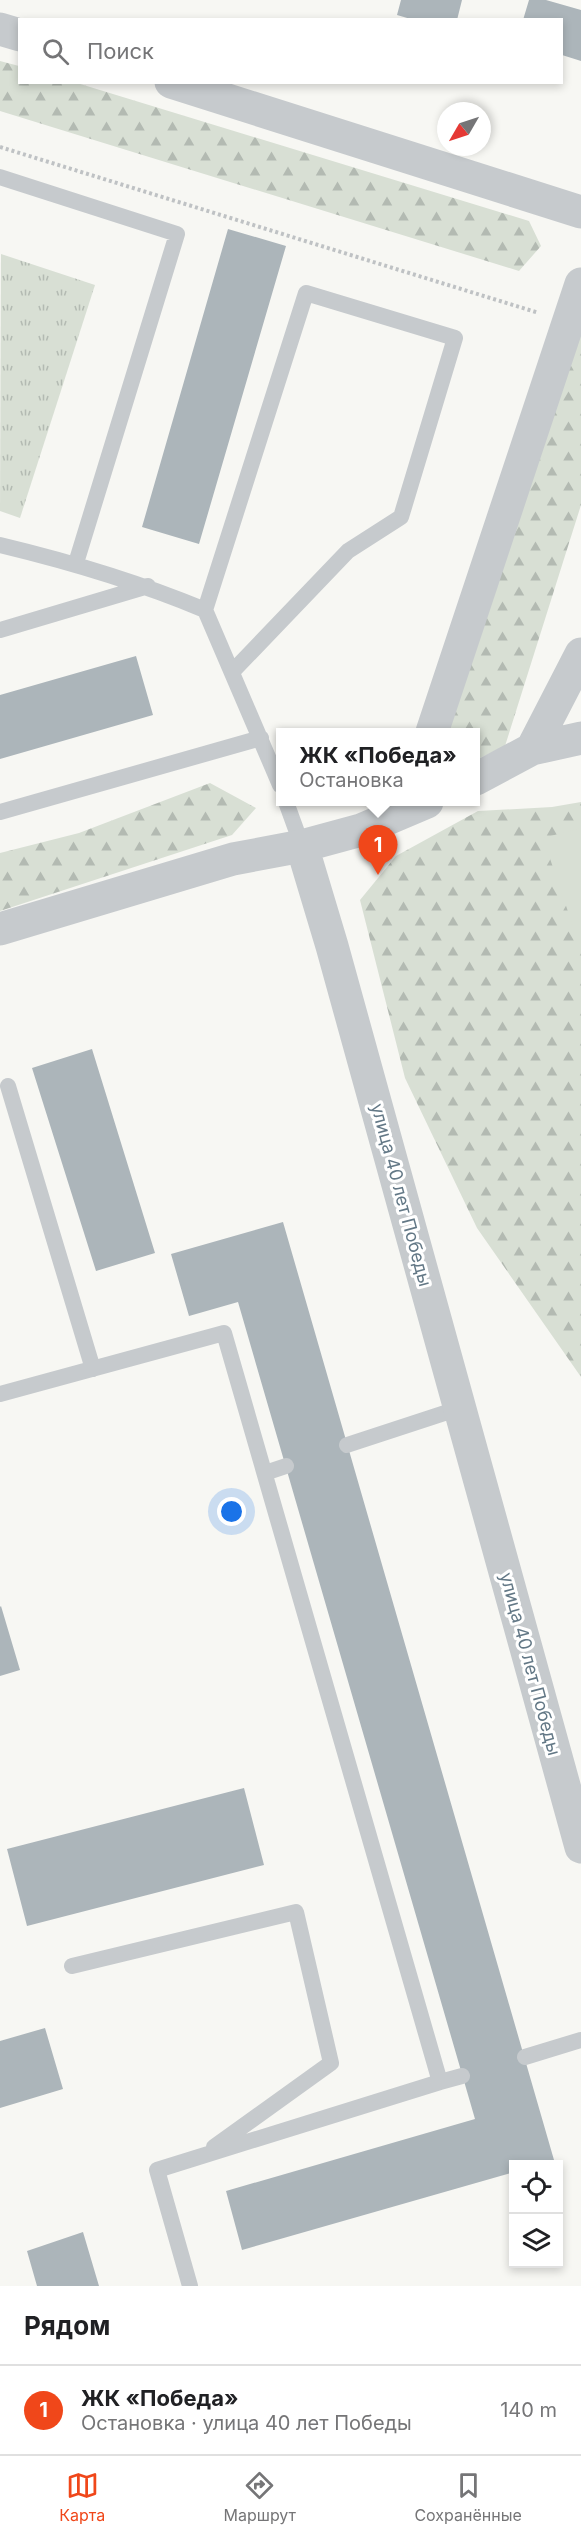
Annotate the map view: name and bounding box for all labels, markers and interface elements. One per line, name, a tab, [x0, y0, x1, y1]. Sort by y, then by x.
search box	[18, 18, 563, 84]
icon: search	[39, 35, 72, 68]
text: Поиск	[87, 38, 154, 64]
north arrow	[437, 102, 491, 156]
popup	[276, 728, 480, 806]
text: ЖК «Победа»	[299, 742, 457, 768]
text: Остановка	[299, 768, 404, 792]
pin: 1	[358, 826, 398, 875]
street label: улица 40 лет Победы	[367, 1101, 436, 1289]
your location	[217, 1497, 246, 1526]
street label: улица 40 лет Победы	[496, 1570, 565, 1758]
map controls	[509, 2160, 563, 2268]
button: locate	[509, 2160, 563, 2214]
button: layers	[509, 2214, 563, 2268]
text: Рядом	[24, 2310, 110, 2341]
text: ЖК «Победа»	[81, 2385, 239, 2411]
text: 1	[39, 2398, 48, 2422]
text: 140 m	[500, 2398, 557, 2422]
text: Остановка · улица 40 лет Победы	[81, 2411, 412, 2435]
tab: Карта	[59, 2469, 105, 2525]
tab: Маршрут	[223, 2469, 296, 2525]
tab: Сохранённые	[414, 2469, 522, 2525]

